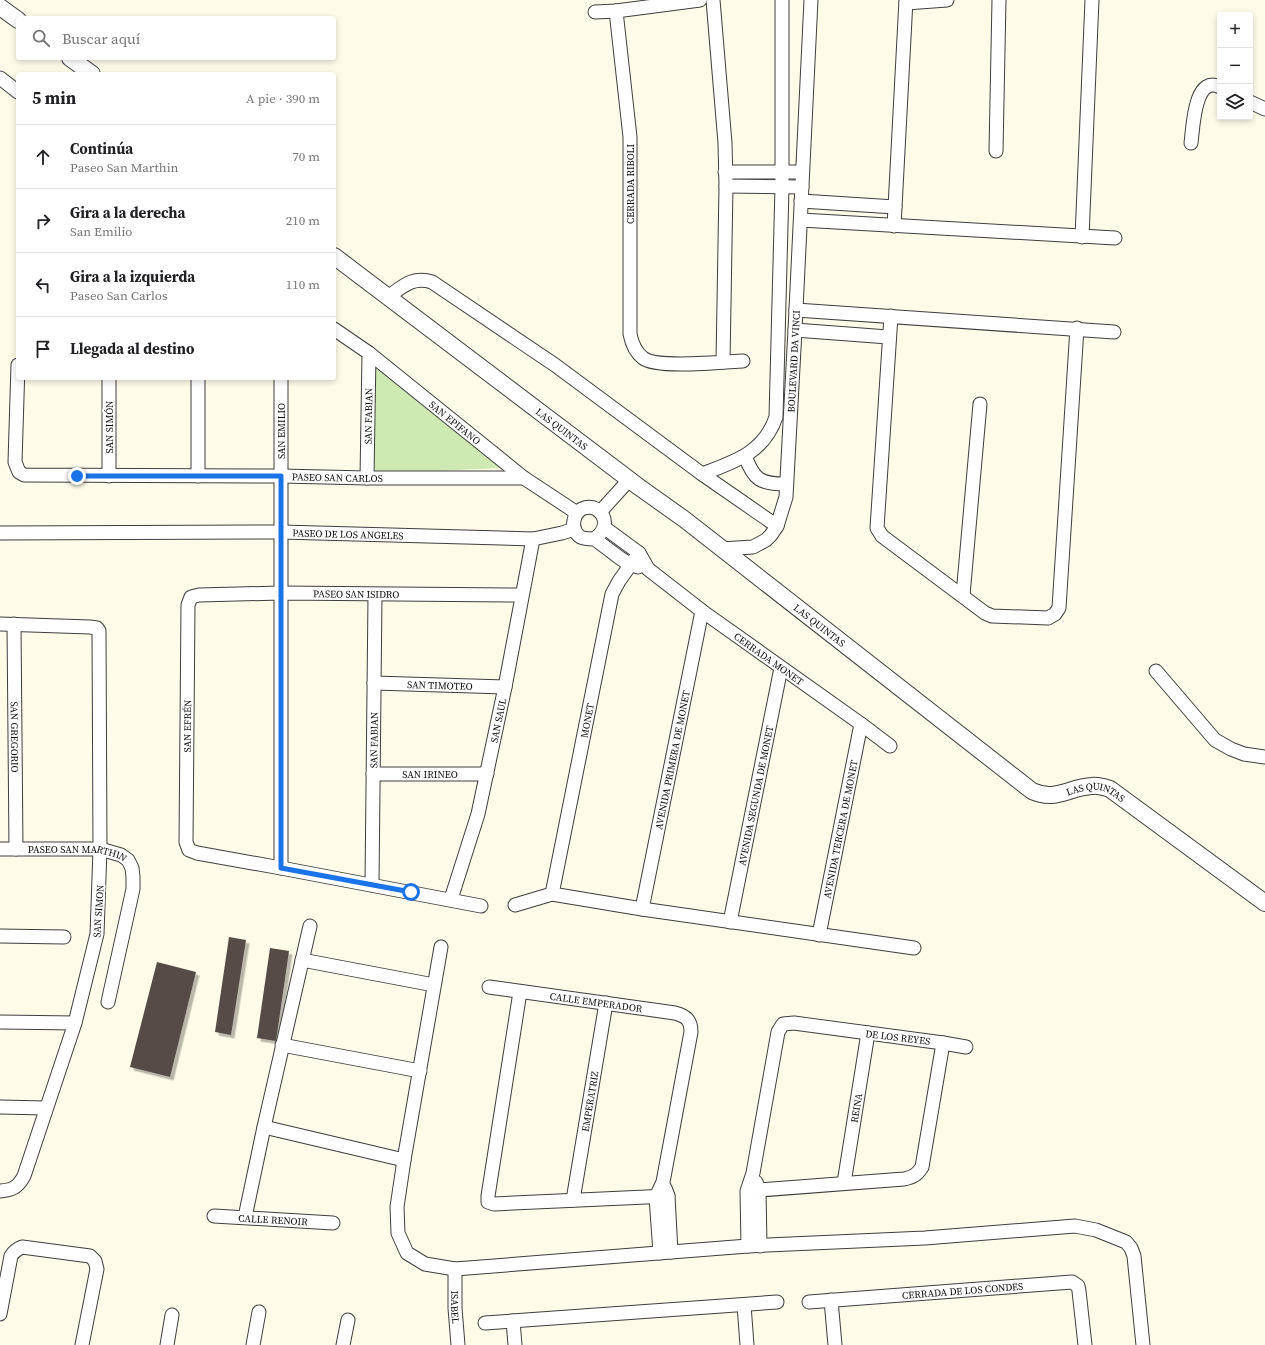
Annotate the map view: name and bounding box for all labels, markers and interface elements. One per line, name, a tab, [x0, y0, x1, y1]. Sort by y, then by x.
map controls	[1217, 12, 1253, 120]
button: +	[1217, 12, 1253, 48]
search box	[16, 16, 336, 60]
icon: search	[30, 27, 52, 49]
text: Buscar aquí	[62, 28, 140, 49]
button: −	[1217, 48, 1253, 84]
button: layers	[1217, 84, 1253, 120]
text: 5 min	[32, 86, 76, 110]
text: A pie · 390 m	[246, 90, 320, 107]
text: Continúa	[70, 138, 133, 159]
street label: CERRADA RIBOLI	[624, 144, 637, 224]
icon: ahead	[32, 146, 54, 168]
text: 70 m	[292, 148, 320, 165]
text: Paseo San Marthin	[70, 159, 178, 176]
text: Gira a la derecha	[70, 202, 185, 223]
icon: right	[32, 210, 54, 232]
text: 210 m	[286, 212, 320, 229]
text: San Emilio	[70, 223, 132, 240]
text: Gira a la izquierda	[70, 266, 195, 287]
icon: left	[32, 274, 54, 296]
text: 110 m	[286, 276, 320, 293]
text: Paseo San Carlos	[70, 287, 168, 304]
street label: BOULEVARD DA VINCI	[785, 309, 803, 413]
icon: arrive	[32, 338, 54, 360]
text: Llegada al destino	[70, 338, 195, 359]
street label: SAN FABIAN	[362, 388, 375, 444]
street label: SAN EPIFANO	[426, 398, 483, 447]
street label: SAN SIMÓN	[103, 401, 116, 453]
street label: SAN EMILIO	[275, 403, 288, 459]
street label: LAS QUINTAS	[533, 405, 590, 453]
route end	[68, 467, 86, 485]
street label: PASEO SAN CARLOS	[292, 470, 383, 485]
street label: PASEO DE LOS ANGELES	[292, 526, 404, 542]
street label: PASEO SAN ISIDRO	[313, 587, 399, 601]
street label: LAS QUINTAS	[791, 601, 848, 650]
street label: CERRADA MONET	[731, 630, 806, 688]
street label: SAN TIMOTEO	[407, 678, 473, 693]
street label: AVENIDA PRIMERA DE MONET	[652, 689, 693, 831]
street label: SAN SAUL	[487, 697, 509, 744]
street label: SAN EFRÉN	[181, 700, 194, 752]
street label: SAN GREGORIO	[8, 701, 21, 773]
street label: MONET	[577, 702, 597, 739]
street label: SAN FABIAN	[367, 712, 381, 768]
street label: AVENIDA SEGUNDA DE MONET	[735, 724, 776, 867]
street label: AVENIDA TERCERA DE MONET	[820, 759, 861, 900]
street label: SAN IRINEO	[402, 768, 458, 781]
street label: LAS QUINTAS	[1065, 780, 1128, 805]
street label: PASEO SAN MARTHIN	[28, 842, 130, 864]
route start	[402, 883, 420, 901]
street label: SAN SIMON	[90, 884, 107, 938]
street label: CALLE EMPERADOR	[549, 990, 644, 1015]
street label: DE LOS REYES	[865, 1027, 931, 1048]
street label: EMPERATRIZ	[579, 1070, 602, 1133]
street label: REINA	[848, 1092, 865, 1124]
street label: CALLE RENOIR	[238, 1211, 308, 1229]
street label: CERRADA DE LOS CONDES	[902, 1280, 1024, 1302]
street label: ISABEL	[448, 1290, 462, 1324]

